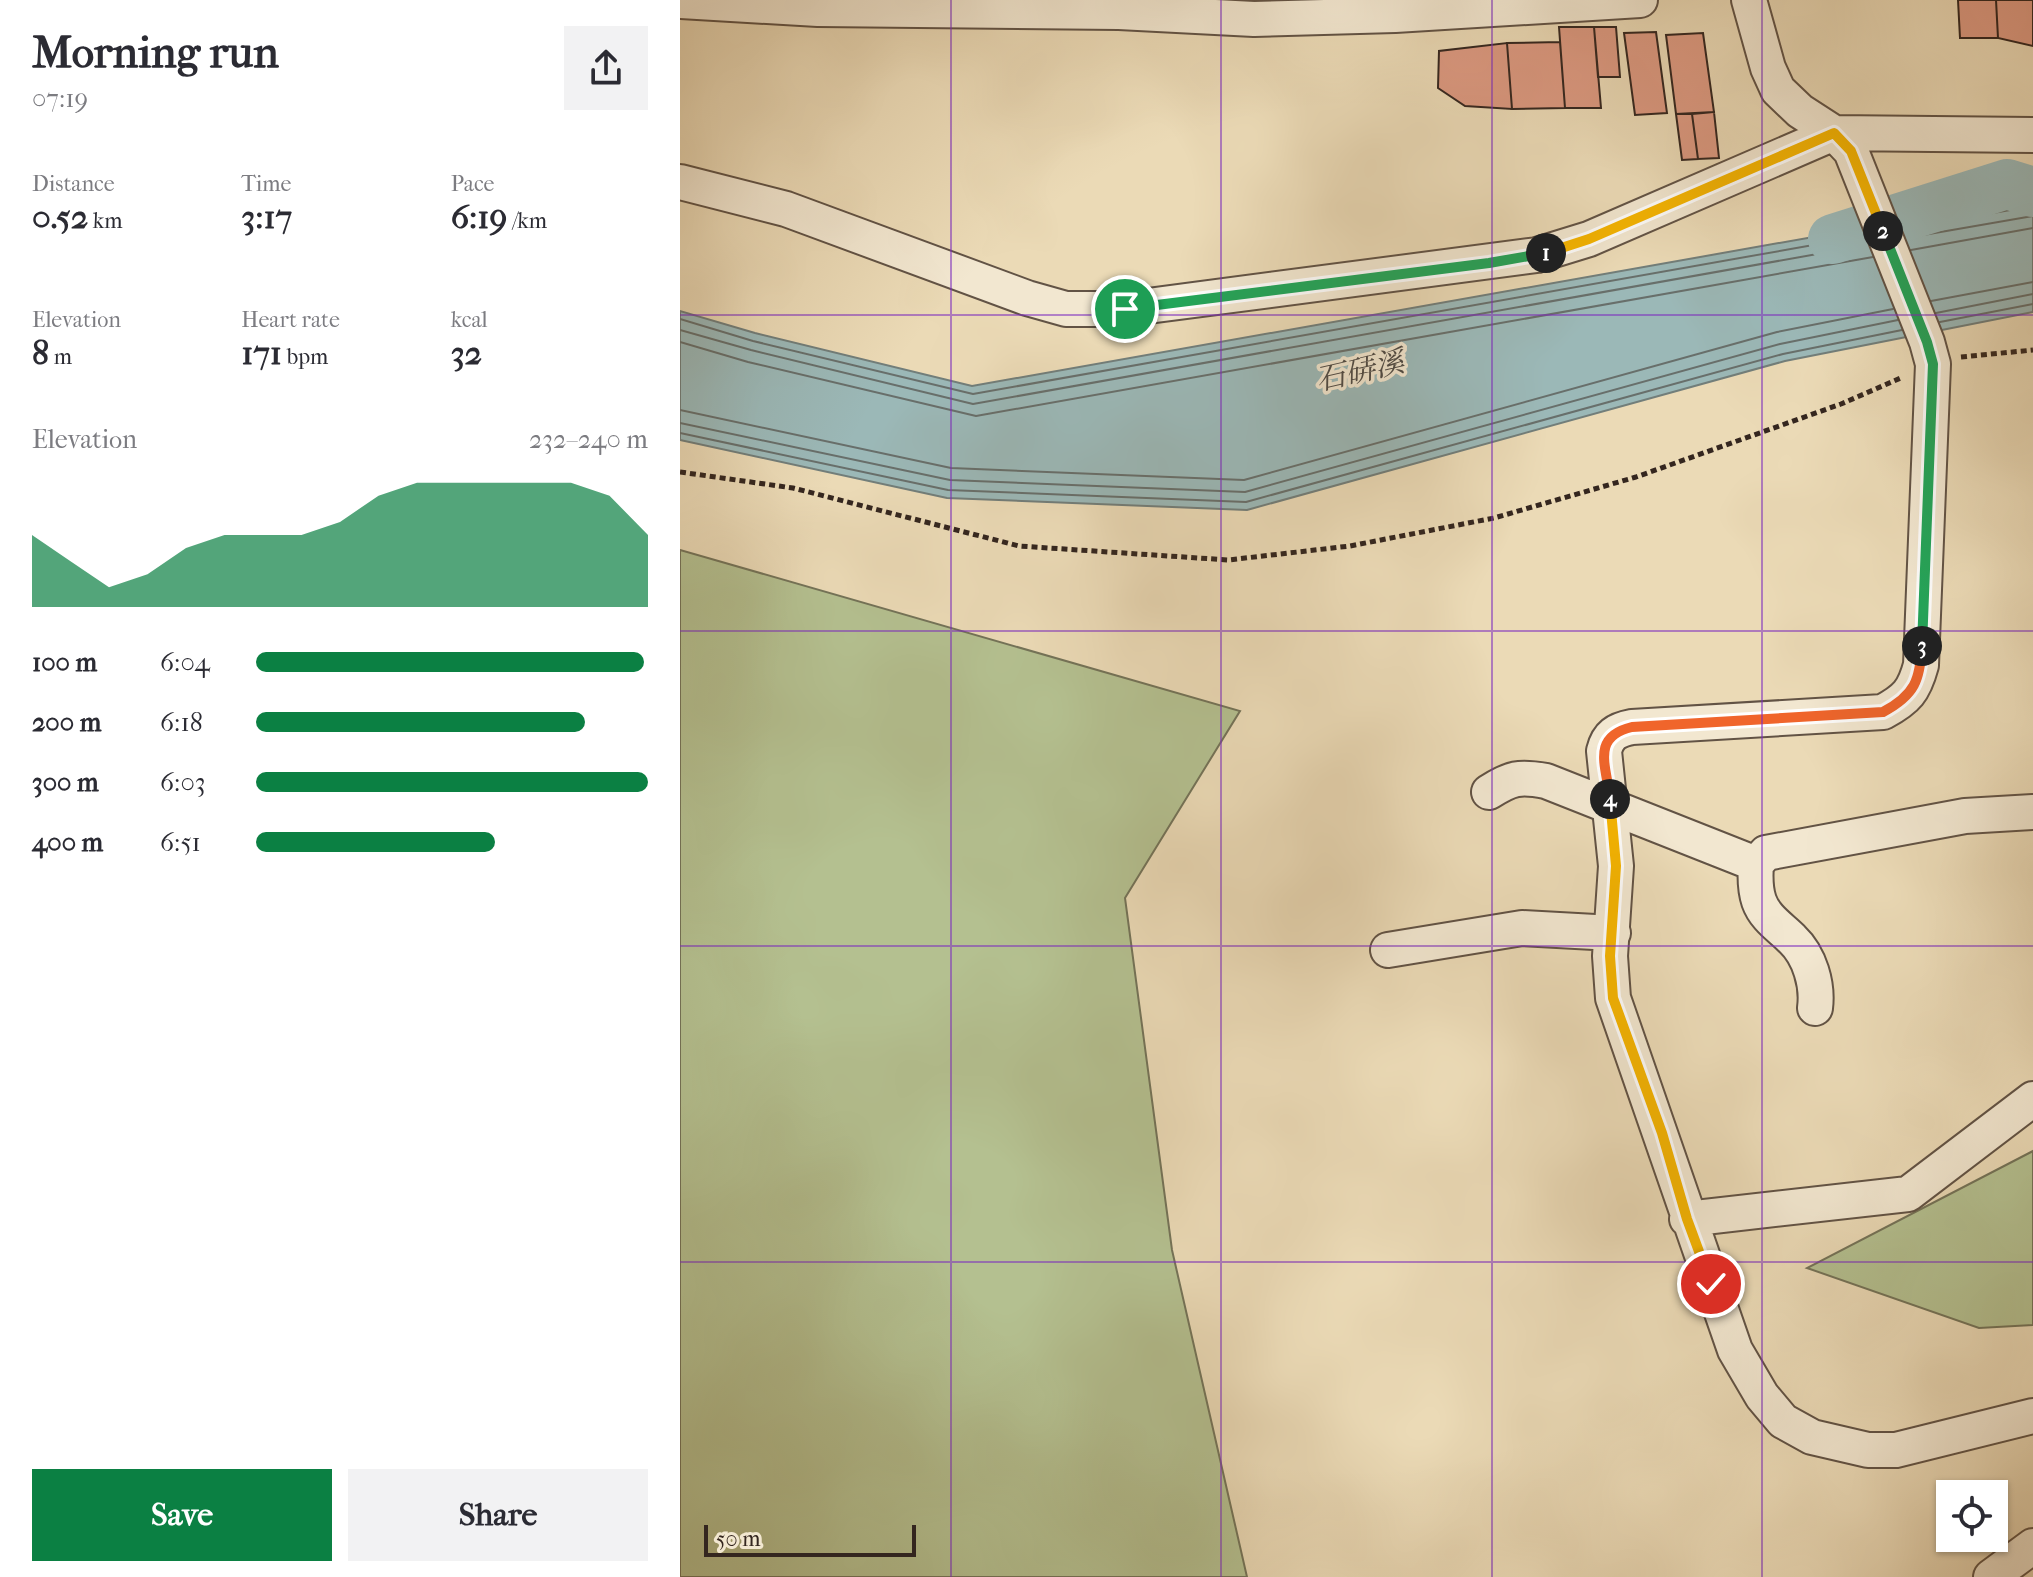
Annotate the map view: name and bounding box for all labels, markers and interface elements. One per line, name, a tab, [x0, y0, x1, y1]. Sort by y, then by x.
button: share	[564, 26, 648, 110]
text: Morning run	[32, 27, 279, 78]
text: 07:19	[32, 83, 88, 114]
text: Distance	[32, 171, 115, 197]
text: Time	[241, 171, 291, 197]
text: Pace	[451, 171, 494, 197]
text: 0.52	[32, 197, 88, 237]
text: 3:17	[241, 197, 292, 237]
text: 6:19	[451, 197, 507, 237]
text: km	[88, 208, 122, 234]
text: /km	[507, 208, 547, 234]
pin: 2	[1863, 211, 1903, 251]
text: 2	[1877, 218, 1889, 244]
pin: 1	[1526, 233, 1566, 273]
text: 1	[1542, 240, 1550, 266]
pin	[1091, 275, 1159, 343]
icon: arrive	[1103, 287, 1147, 331]
text: Elevation	[32, 307, 121, 333]
text: Heart rate	[241, 307, 340, 333]
text: kcal	[451, 307, 488, 333]
text: 8	[32, 333, 49, 373]
text: 171	[241, 333, 282, 373]
text: 32	[451, 333, 482, 373]
water label: 石硦溪	[1312, 343, 1411, 398]
text: m	[49, 344, 72, 370]
text: bpm	[282, 344, 328, 370]
text: Elevation	[32, 424, 137, 455]
text: 232–240 m	[529, 424, 648, 455]
pin: 3	[1902, 626, 1942, 666]
text: 3	[1917, 633, 1927, 659]
text: 100 m	[32, 647, 97, 678]
text: 6:04	[160, 647, 210, 678]
text: 200 m	[32, 707, 101, 738]
text: 6:18	[160, 707, 203, 738]
text: 300 m	[32, 767, 99, 798]
text: 6:03	[160, 767, 205, 798]
pin: 4	[1590, 779, 1630, 819]
text: 4	[1604, 786, 1617, 812]
text: 400 m	[32, 827, 103, 858]
text: 6:51	[160, 827, 201, 858]
pin	[1677, 1250, 1745, 1318]
icon: check	[1689, 1262, 1733, 1306]
button: Save	[32, 1469, 332, 1561]
button: Share	[348, 1469, 648, 1561]
map controls	[1936, 1480, 2008, 1552]
button: locate	[1936, 1480, 2008, 1552]
scale bar	[704, 1521, 916, 1557]
text: 50 m	[716, 1526, 761, 1552]

